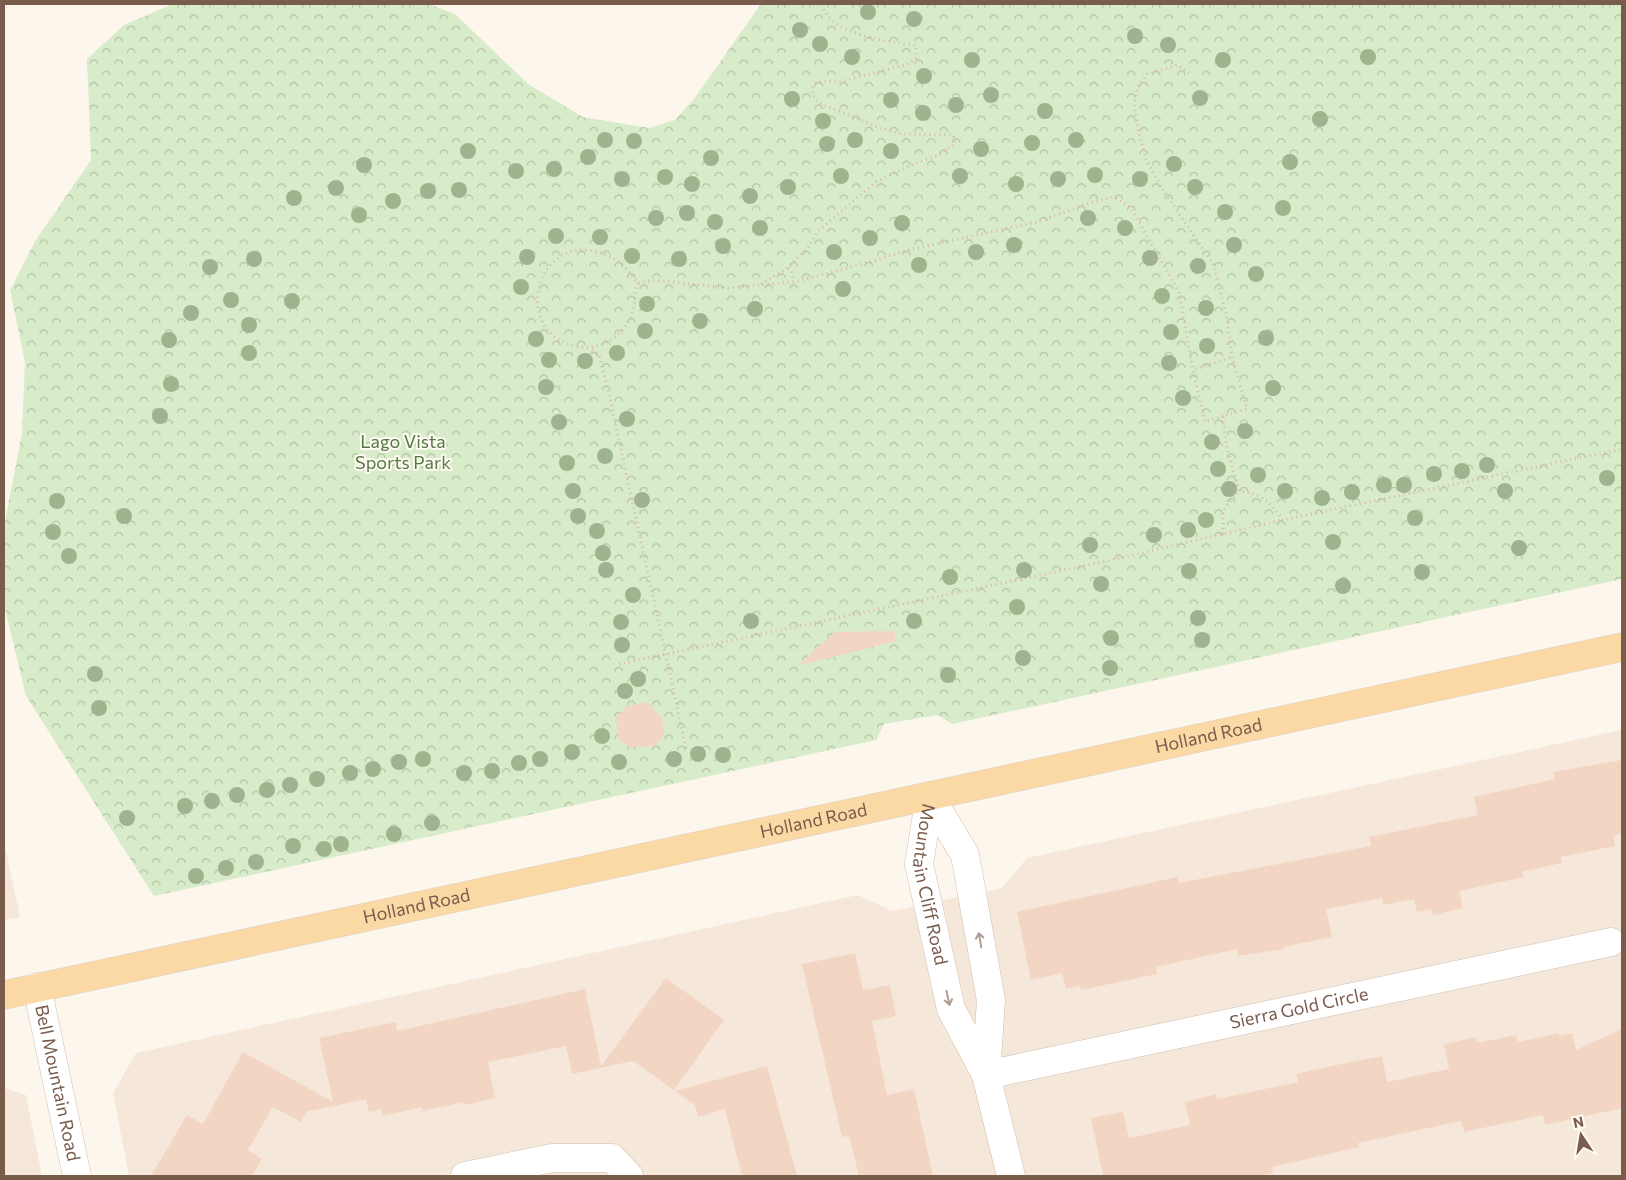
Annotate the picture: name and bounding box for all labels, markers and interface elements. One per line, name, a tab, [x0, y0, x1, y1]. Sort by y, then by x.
park label: Lago Vista Sports Park	[355, 430, 451, 473]
street label: Holland Road	[1153, 713, 1264, 757]
street label: Holland Road	[758, 798, 869, 842]
street label: Mountain Cliff Road	[908, 802, 953, 967]
street label: Holland Road	[361, 883, 472, 928]
one-way arrow	[975, 932, 985, 948]
street label: Sierra Gold Circle	[1228, 982, 1370, 1033]
one-way arrow	[944, 990, 953, 1006]
street label: Bell Mountain Road	[31, 1002, 86, 1163]
north arrow	[1556, 1110, 1606, 1160]
text: N	[1571, 1112, 1585, 1131]

